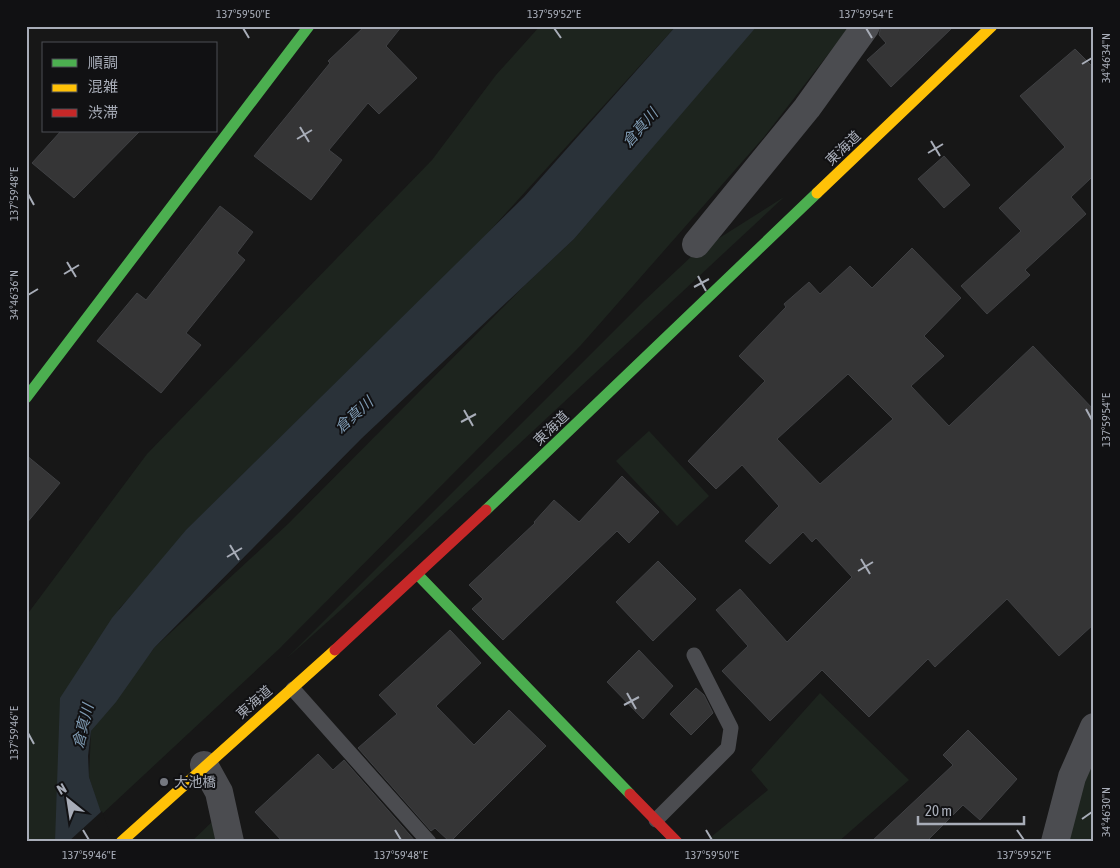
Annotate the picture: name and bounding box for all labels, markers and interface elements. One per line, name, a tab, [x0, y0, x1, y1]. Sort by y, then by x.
text: 137°59'50"E	[216, 7, 270, 21]
text: 137°59'52"E	[527, 7, 581, 21]
text: 137°59'54"E	[839, 7, 893, 21]
text: 34°46'34"N	[1099, 33, 1113, 83]
legend	[42, 42, 218, 132]
text: 順調	[88, 54, 118, 71]
text: 混雑	[88, 78, 118, 95]
text: 渋滞	[88, 104, 118, 121]
water label: 倉真川	[618, 104, 662, 150]
street label: 東海道	[822, 128, 864, 168]
text: 137°59'48"E	[7, 167, 21, 221]
text: 34°46'36"N	[7, 270, 21, 320]
water label: 倉真川	[331, 392, 378, 436]
text: 137°59'54"E	[1099, 393, 1113, 447]
street label: 東海道	[530, 408, 572, 448]
street label: 東海道	[233, 682, 275, 722]
water label: 倉真川	[69, 700, 97, 750]
text: 137°59'46"E	[7, 706, 21, 760]
place label: 大池橋	[174, 774, 216, 790]
north arrow	[42, 776, 92, 826]
marker: 大池橋	[158, 776, 170, 788]
text: N	[54, 780, 69, 798]
text: 34°46'30"N	[1099, 787, 1113, 837]
scale bar	[918, 793, 1024, 825]
text: 20 m	[925, 802, 952, 819]
text: 137°59'46"E	[62, 848, 116, 862]
text: 137°59'48"E	[374, 848, 428, 862]
text: 137°59'50"E	[685, 848, 739, 862]
text: 137°59'52"E	[997, 848, 1051, 862]

